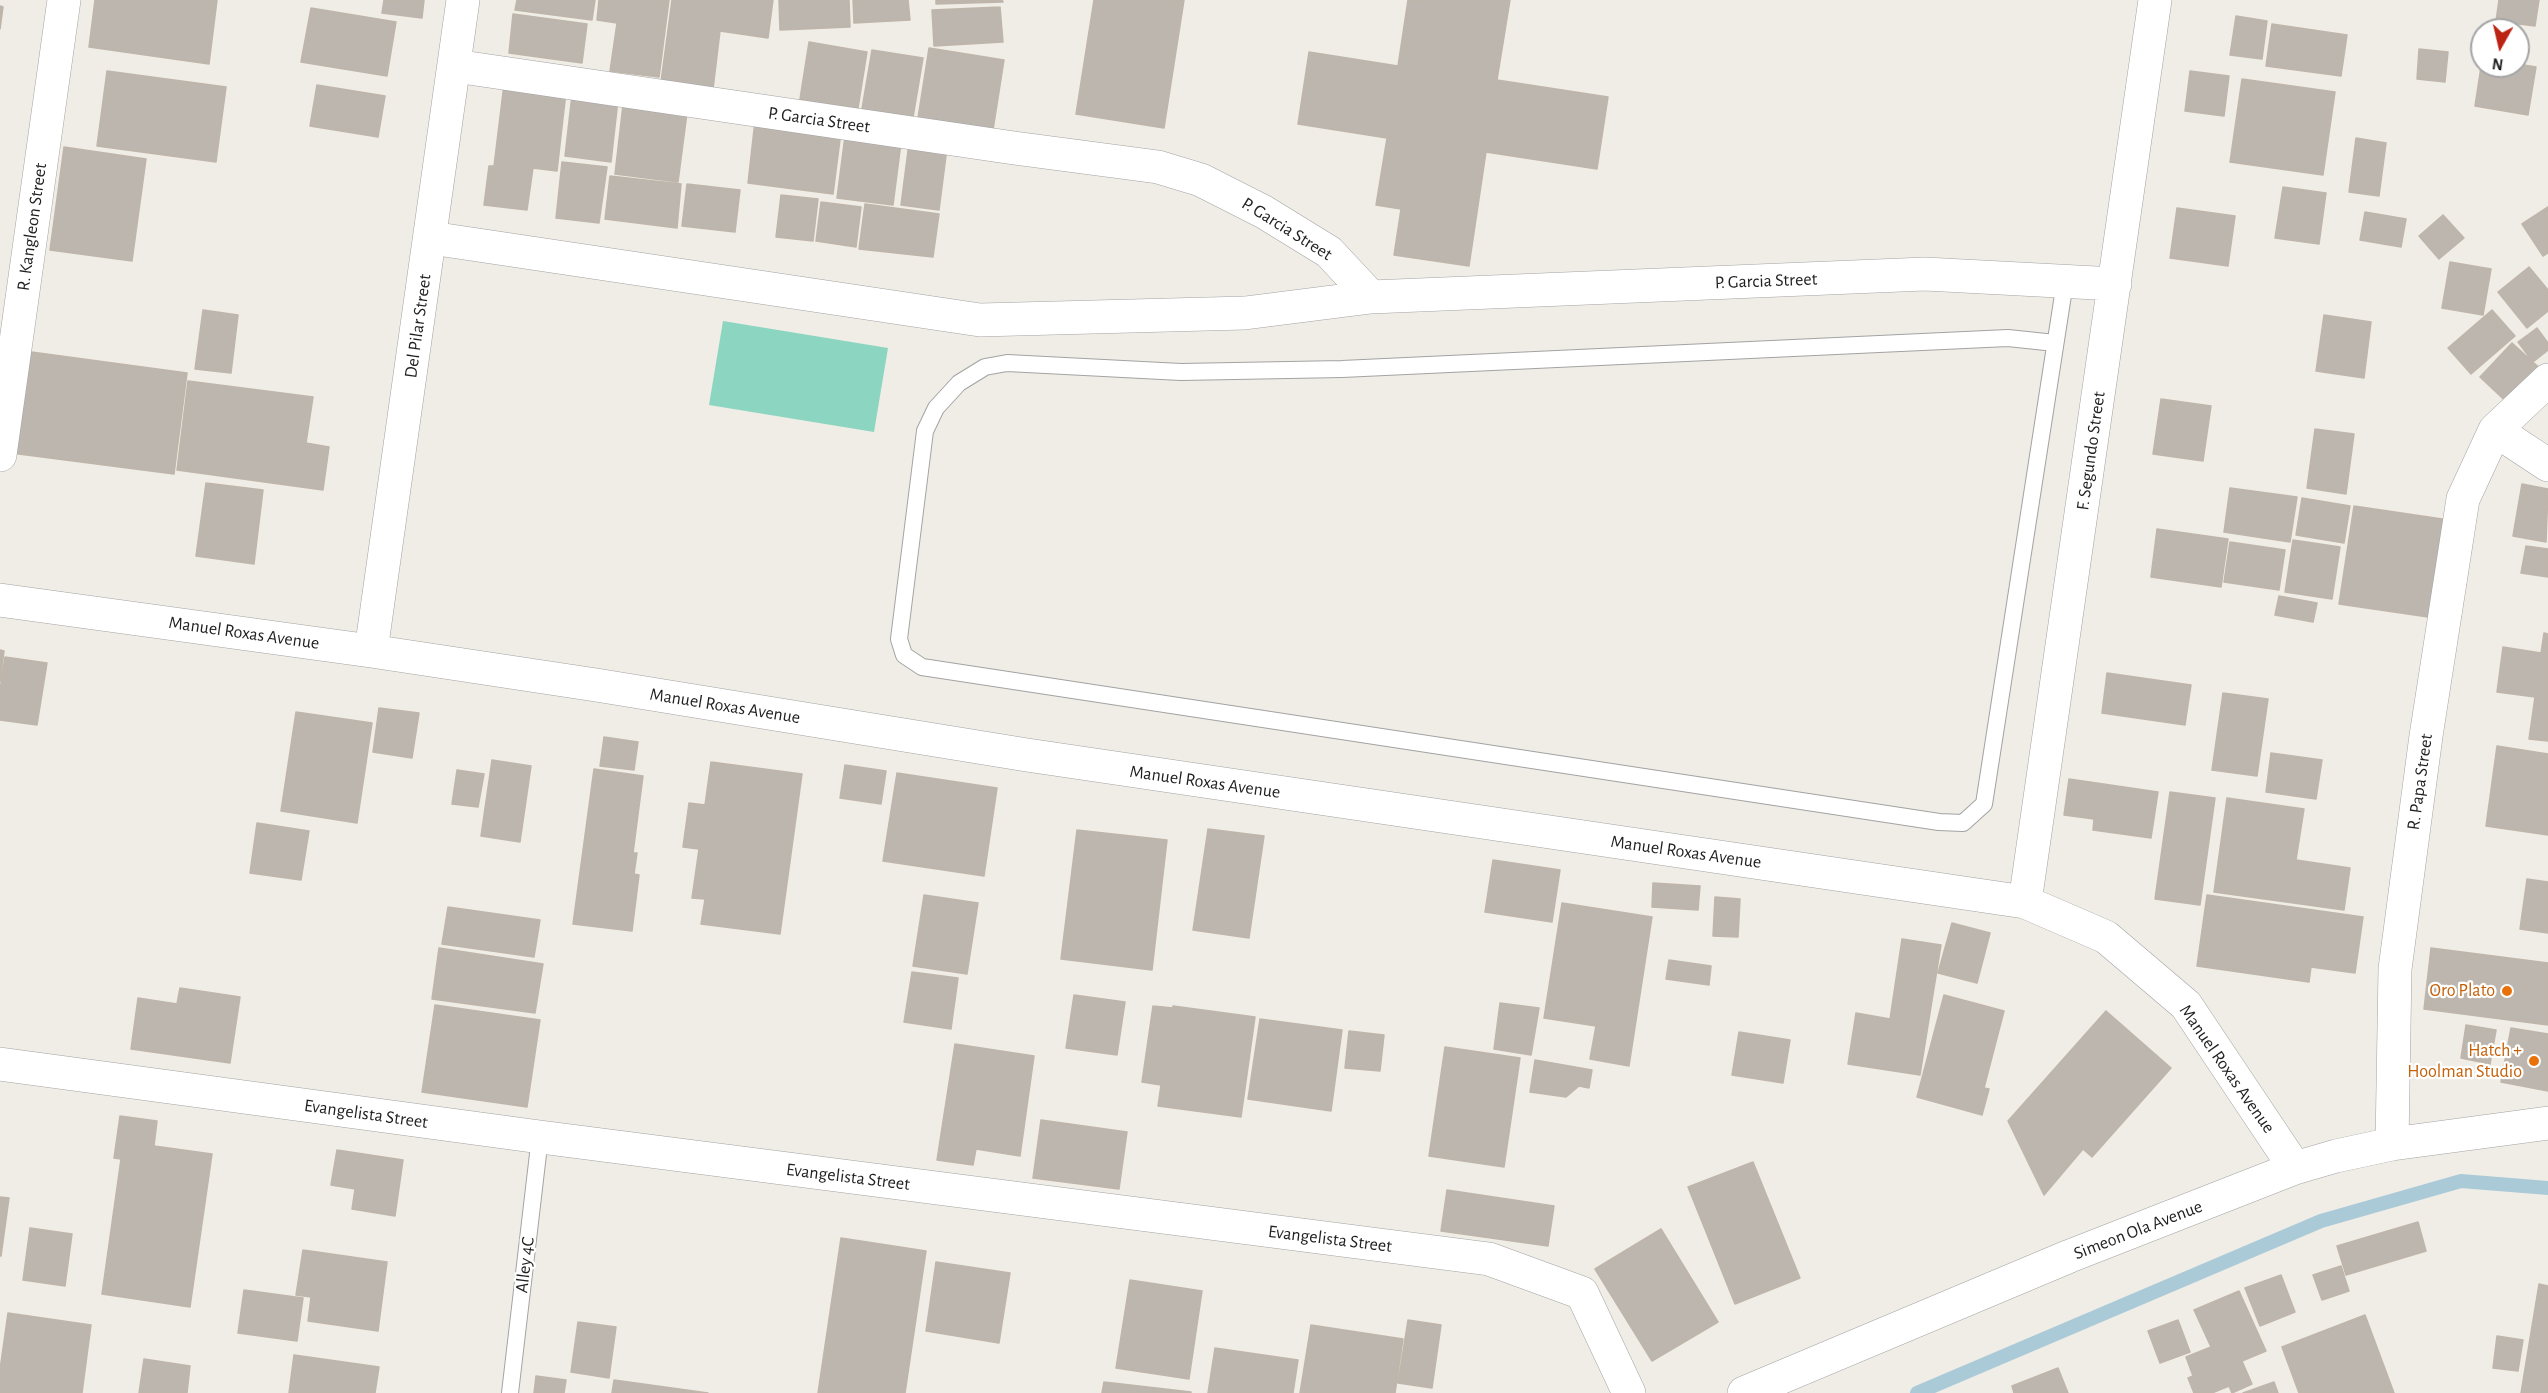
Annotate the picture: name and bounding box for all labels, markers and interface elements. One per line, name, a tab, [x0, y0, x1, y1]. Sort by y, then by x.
north arrow	[2470, 18, 2530, 78]
text: N	[2491, 55, 2504, 73]
street label: P. Garcia Street	[767, 102, 871, 138]
street label: R. Kangleon Street	[12, 162, 52, 292]
street label: P. Garcia Street	[1238, 193, 1336, 265]
street label: P. Garcia Street	[1714, 268, 1818, 294]
street label: Del Pilar Street	[400, 273, 436, 379]
street label: F. Segundo Street	[2072, 390, 2110, 512]
street label: Manuel Roxas Avenue	[167, 612, 321, 654]
street label: Manuel Roxas Avenue	[648, 683, 802, 729]
street label: R. Papa Street	[2403, 732, 2437, 832]
street label: Manuel Roxas Avenue	[1128, 761, 1282, 803]
street label: Manuel Roxas Avenue	[1609, 831, 1763, 873]
place label: Oro Plato	[2430, 980, 2495, 1002]
marker: Oro Plato	[2500, 984, 2514, 998]
street label: Manuel Roxas Avenue	[2175, 1001, 2279, 1137]
place label: Hatch + Hoolman Studio	[2407, 1040, 2522, 1082]
marker: Hatch + Hoolman Studio	[2527, 1054, 2541, 1068]
street label: Evangelista Street	[303, 1095, 429, 1133]
street label: Evangelista Street	[785, 1159, 911, 1195]
street label: Simeon Ola Avenue	[2071, 1196, 2205, 1264]
street label: Evangelista Street	[1267, 1221, 1393, 1257]
street label: Alley 4C	[511, 1236, 539, 1294]

